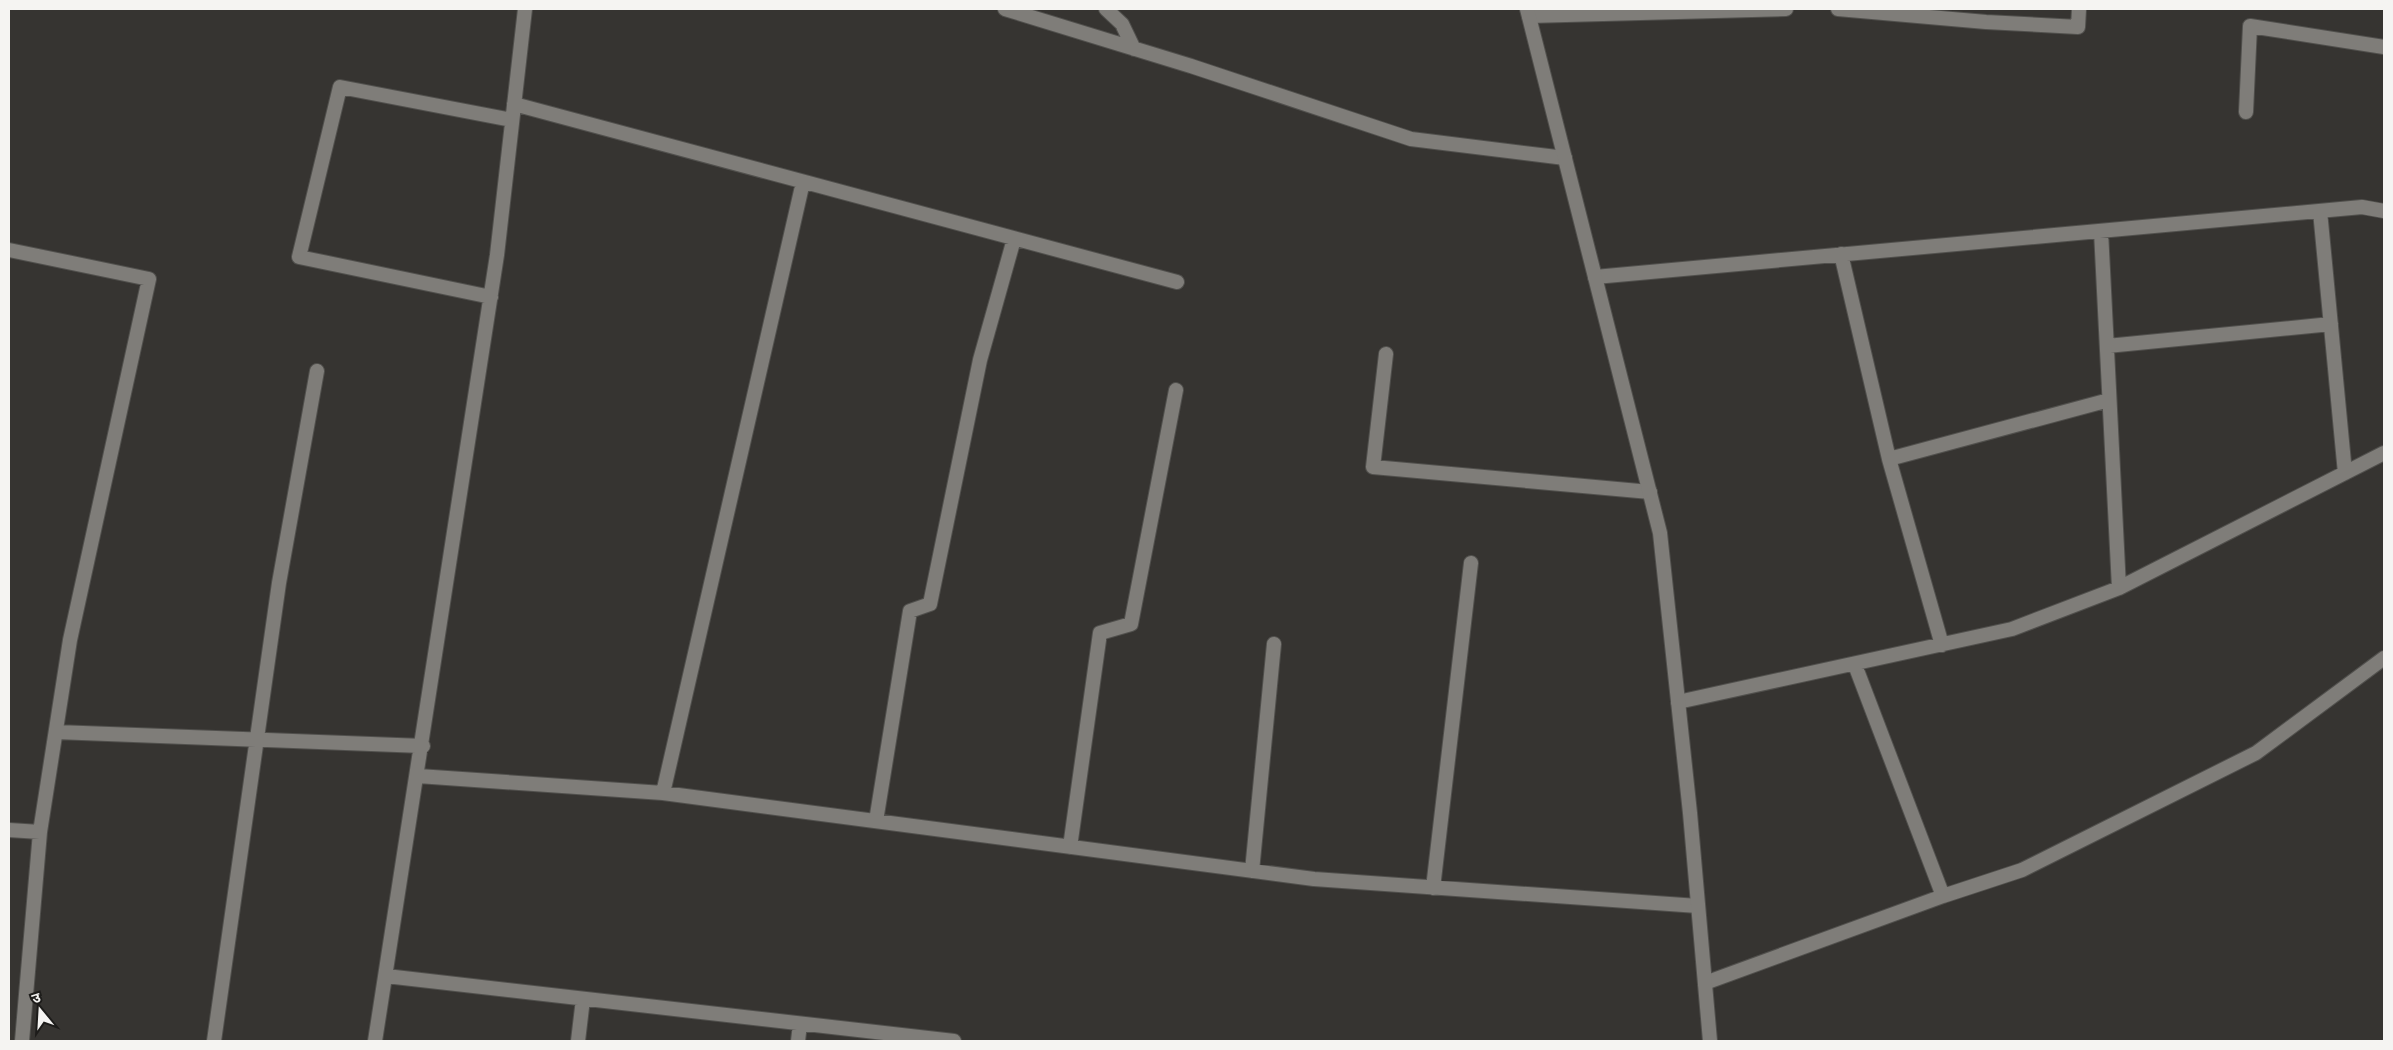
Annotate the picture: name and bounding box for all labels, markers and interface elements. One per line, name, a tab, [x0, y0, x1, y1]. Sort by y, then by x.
north arrow	[15, 985, 65, 1035]
text: उ	[30, 989, 43, 1007]

